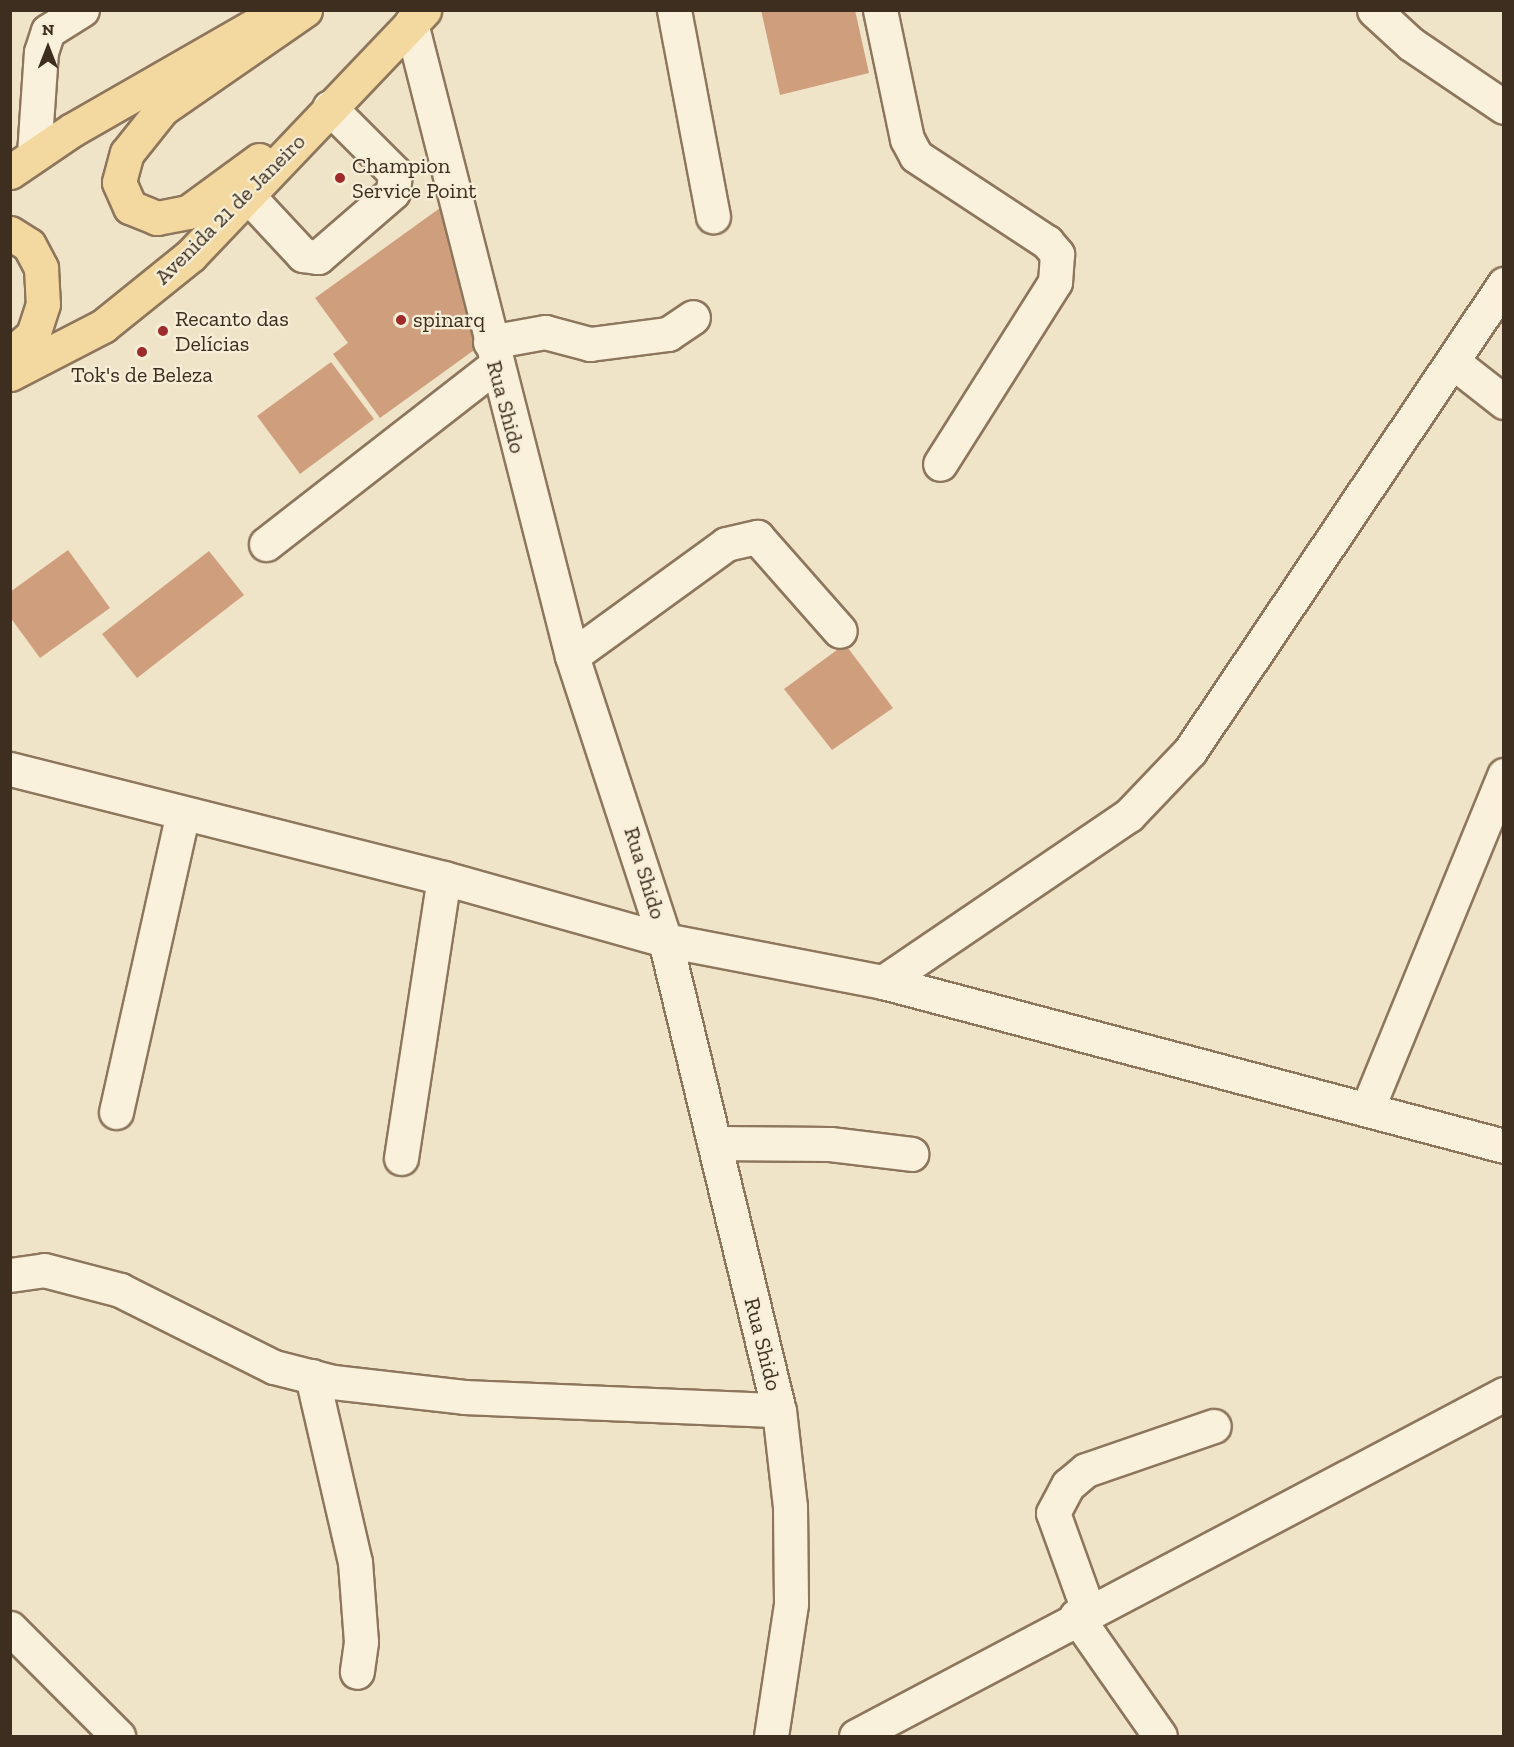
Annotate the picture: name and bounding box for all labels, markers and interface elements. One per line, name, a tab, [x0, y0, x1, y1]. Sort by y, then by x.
north arrow	[18, 18, 78, 78]
text: N	[42, 20, 54, 39]
street label: Avenida 21 de Janeiro	[149, 128, 311, 290]
place label: Champion Service Point	[352, 152, 477, 204]
marker: Champion Service Point	[333, 171, 347, 185]
place label: Recanto das Delícias	[175, 305, 289, 356]
place label: spinarq	[413, 307, 485, 333]
marker: spinarq	[394, 313, 408, 327]
marker: Recanto das Delícias	[156, 324, 170, 338]
marker: Tok's de Beleza	[135, 345, 149, 359]
street label: Rua Shido	[481, 358, 531, 456]
place label: Tok's de Beleza	[71, 362, 213, 388]
street label: Rua Shido	[618, 824, 672, 922]
street label: Rua Shido	[739, 1295, 787, 1393]

